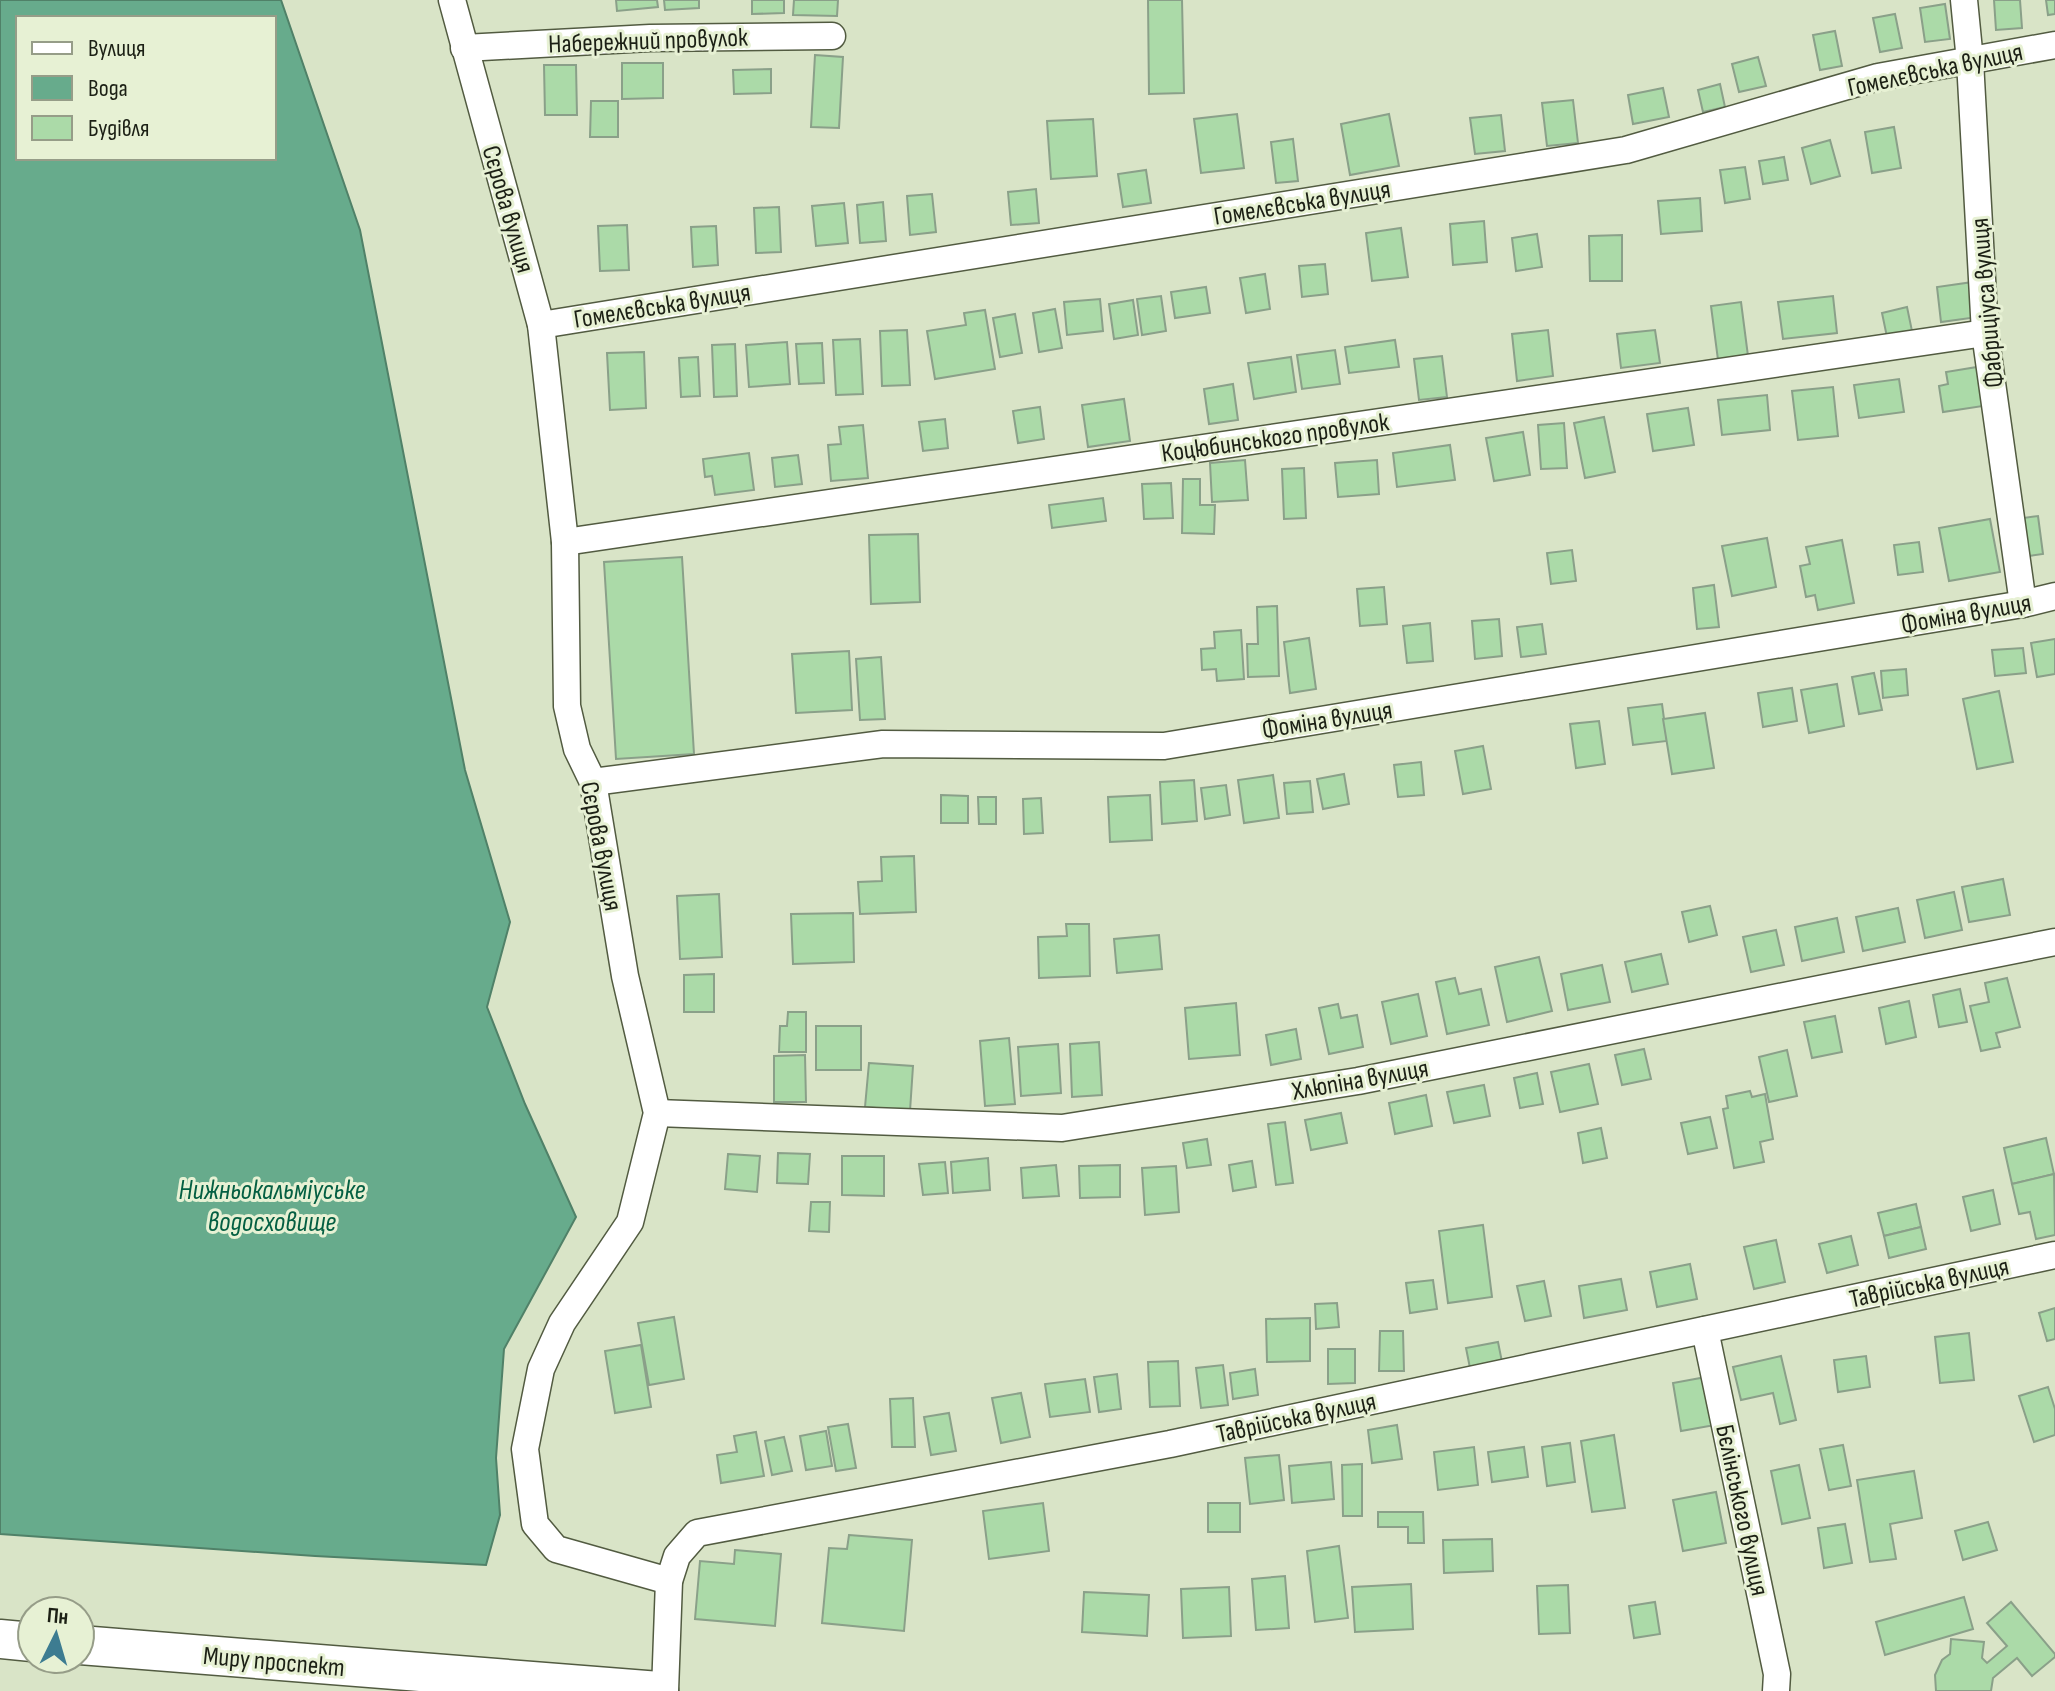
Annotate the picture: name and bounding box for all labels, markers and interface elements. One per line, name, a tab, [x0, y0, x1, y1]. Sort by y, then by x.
legend	[16, 16, 276, 160]
street label: Набережний провулок	[548, 23, 749, 60]
text: Вулиця	[88, 34, 146, 63]
street label: Гомелєвська вулиця	[1845, 37, 2026, 104]
text: Вода	[88, 74, 128, 103]
text: Будівля	[88, 114, 149, 143]
street label: Сєрова вулиця	[475, 142, 540, 277]
street label: Гомелєвська вулиця	[1212, 174, 1393, 233]
street label: Фабриціуса вулиця	[1965, 217, 2010, 389]
street label: Гомелєвська вулиця	[572, 277, 753, 336]
street label: Коцюбинського провулок	[1160, 407, 1391, 470]
street label: Фоміна вулиця	[1899, 588, 2034, 641]
street label: Фоміна вулиця	[1260, 695, 1395, 746]
street label: Сєрова вулиця	[573, 779, 628, 913]
street label: Хлюпіна вулиця	[1289, 1053, 1431, 1108]
water label: Нижньокальміуське водосховище	[179, 1174, 366, 1239]
street label: Таврійська вулиця	[1847, 1251, 2012, 1316]
street label: Таврійська вулиця	[1214, 1386, 1379, 1451]
street label: Бєлінського вулиця	[1708, 1422, 1775, 1599]
north arrow	[16, 1595, 96, 1675]
text: Пн	[46, 1602, 69, 1631]
street label: Миру проспект	[202, 1641, 346, 1684]

